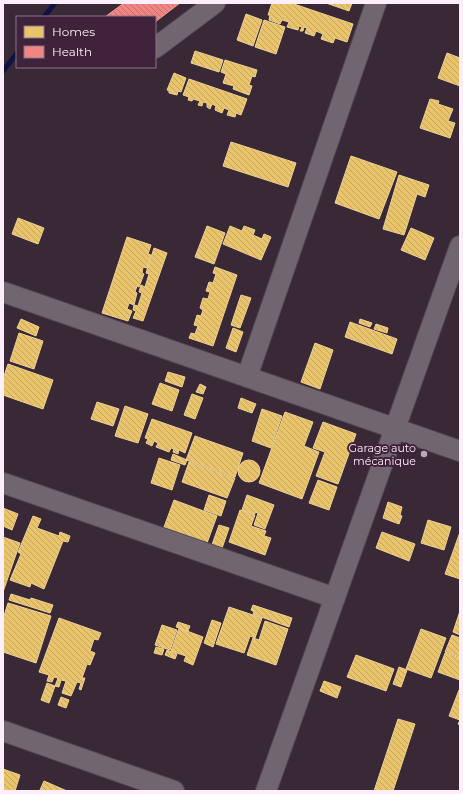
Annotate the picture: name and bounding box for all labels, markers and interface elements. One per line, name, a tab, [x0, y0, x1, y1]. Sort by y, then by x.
legend	[16, 16, 156, 68]
text: Homes	[52, 24, 95, 39]
text: Health	[52, 44, 92, 59]
place label: Garage auto mécanique	[348, 441, 416, 468]
marker: Garage auto mécanique	[419, 449, 429, 459]

